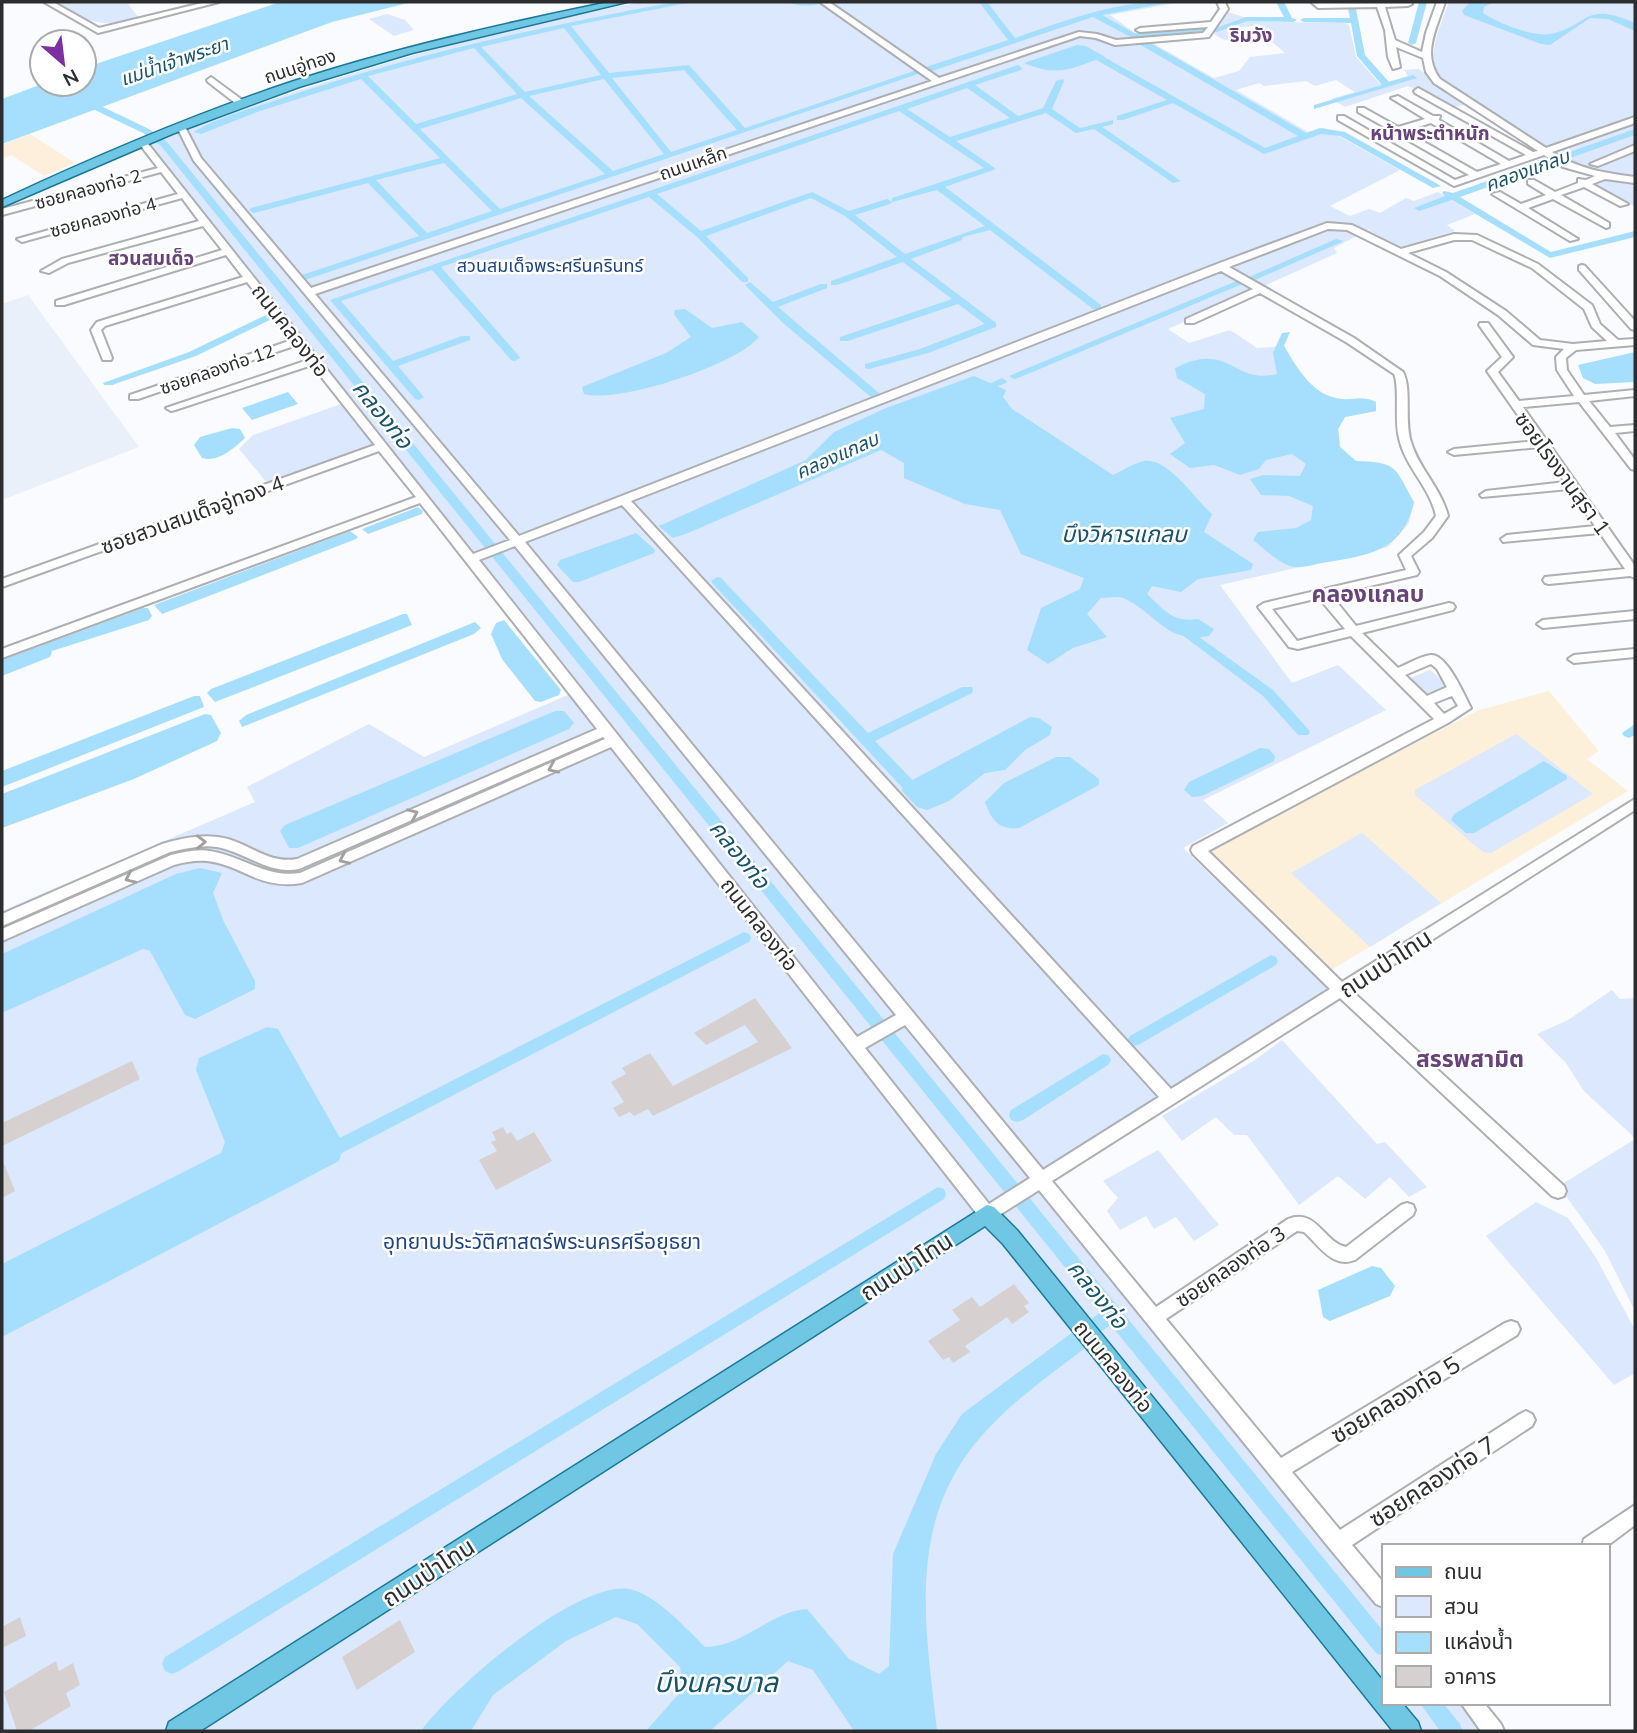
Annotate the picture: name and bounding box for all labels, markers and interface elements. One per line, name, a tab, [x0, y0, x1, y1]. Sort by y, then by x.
district label: ริมวัง	[1229, 23, 1273, 47]
north arrow	[28, 28, 98, 98]
water label: แม่น้ำเจ้าพระยา	[117, 30, 232, 91]
street label: ถนนอู่ทอง	[261, 44, 339, 89]
text: N	[59, 64, 83, 92]
district label: หน้าพระตำหนัก	[1370, 121, 1490, 145]
street label: ถนนเหล็ก	[656, 141, 730, 185]
water label: คลองแกลบ	[1481, 143, 1574, 196]
street label: ซอยคลองท่อ 2	[32, 164, 144, 214]
street label: ซอยคลองท่อ 4	[47, 192, 159, 242]
district label: สวนสมเด็จ	[108, 246, 194, 270]
park label: สวนสมเด็จพระศรีนครินทร์	[457, 254, 644, 277]
street label: ถนนคลองท่อ	[246, 278, 336, 382]
street label: ซอยคลองท่อ 12	[157, 339, 277, 399]
water label: คลองท่อ	[347, 374, 420, 455]
street label: ซอยโรงงานสุรา 1	[1509, 406, 1616, 540]
water label: คลองแกลบ	[792, 425, 884, 484]
street label: ซอยสวนสมเด็จอู่ทอง 4	[97, 469, 288, 560]
water label: บึงวิหารแกลบ	[1061, 519, 1189, 548]
district label: คลองแกลบ	[1312, 579, 1424, 608]
one-way arrow	[547, 760, 560, 774]
one-way arrow	[406, 808, 418, 822]
water label: คลองท่อ	[704, 814, 777, 895]
one-way arrow	[196, 834, 207, 849]
one-way arrow	[339, 851, 352, 865]
one-way arrow	[125, 870, 137, 884]
street label: ถนนคลองท่อ	[715, 872, 805, 976]
street label: ถนนป่าโทน	[1333, 922, 1437, 1004]
district label: สรรพสามิต	[1416, 1044, 1524, 1073]
street label: ซอยคลองท่อ 3	[1170, 1220, 1290, 1312]
street label: ถนนป่าโทน	[854, 1225, 958, 1307]
park label: อุทยานประวัติศาสตร์พระนครศรีอยุธยา	[383, 1228, 701, 1255]
water label: คลองท่อ	[1062, 1254, 1135, 1335]
street label: ถนนคลองท่อ	[1069, 1315, 1159, 1417]
street label: ซอยคลองท่อ 5	[1325, 1349, 1465, 1449]
street label: ซอยคลองท่อ 7	[1363, 1429, 1501, 1533]
street label: ถนนป่าโทน	[376, 1531, 480, 1613]
legend	[1382, 1544, 1609, 1705]
text: ถนน	[1444, 1558, 1482, 1584]
text: สวน	[1444, 1593, 1479, 1619]
text: แหล่งน้ำ	[1444, 1627, 1513, 1654]
text: อาคาร	[1444, 1663, 1496, 1689]
water label: บึงนครบาล	[654, 1664, 779, 1699]

